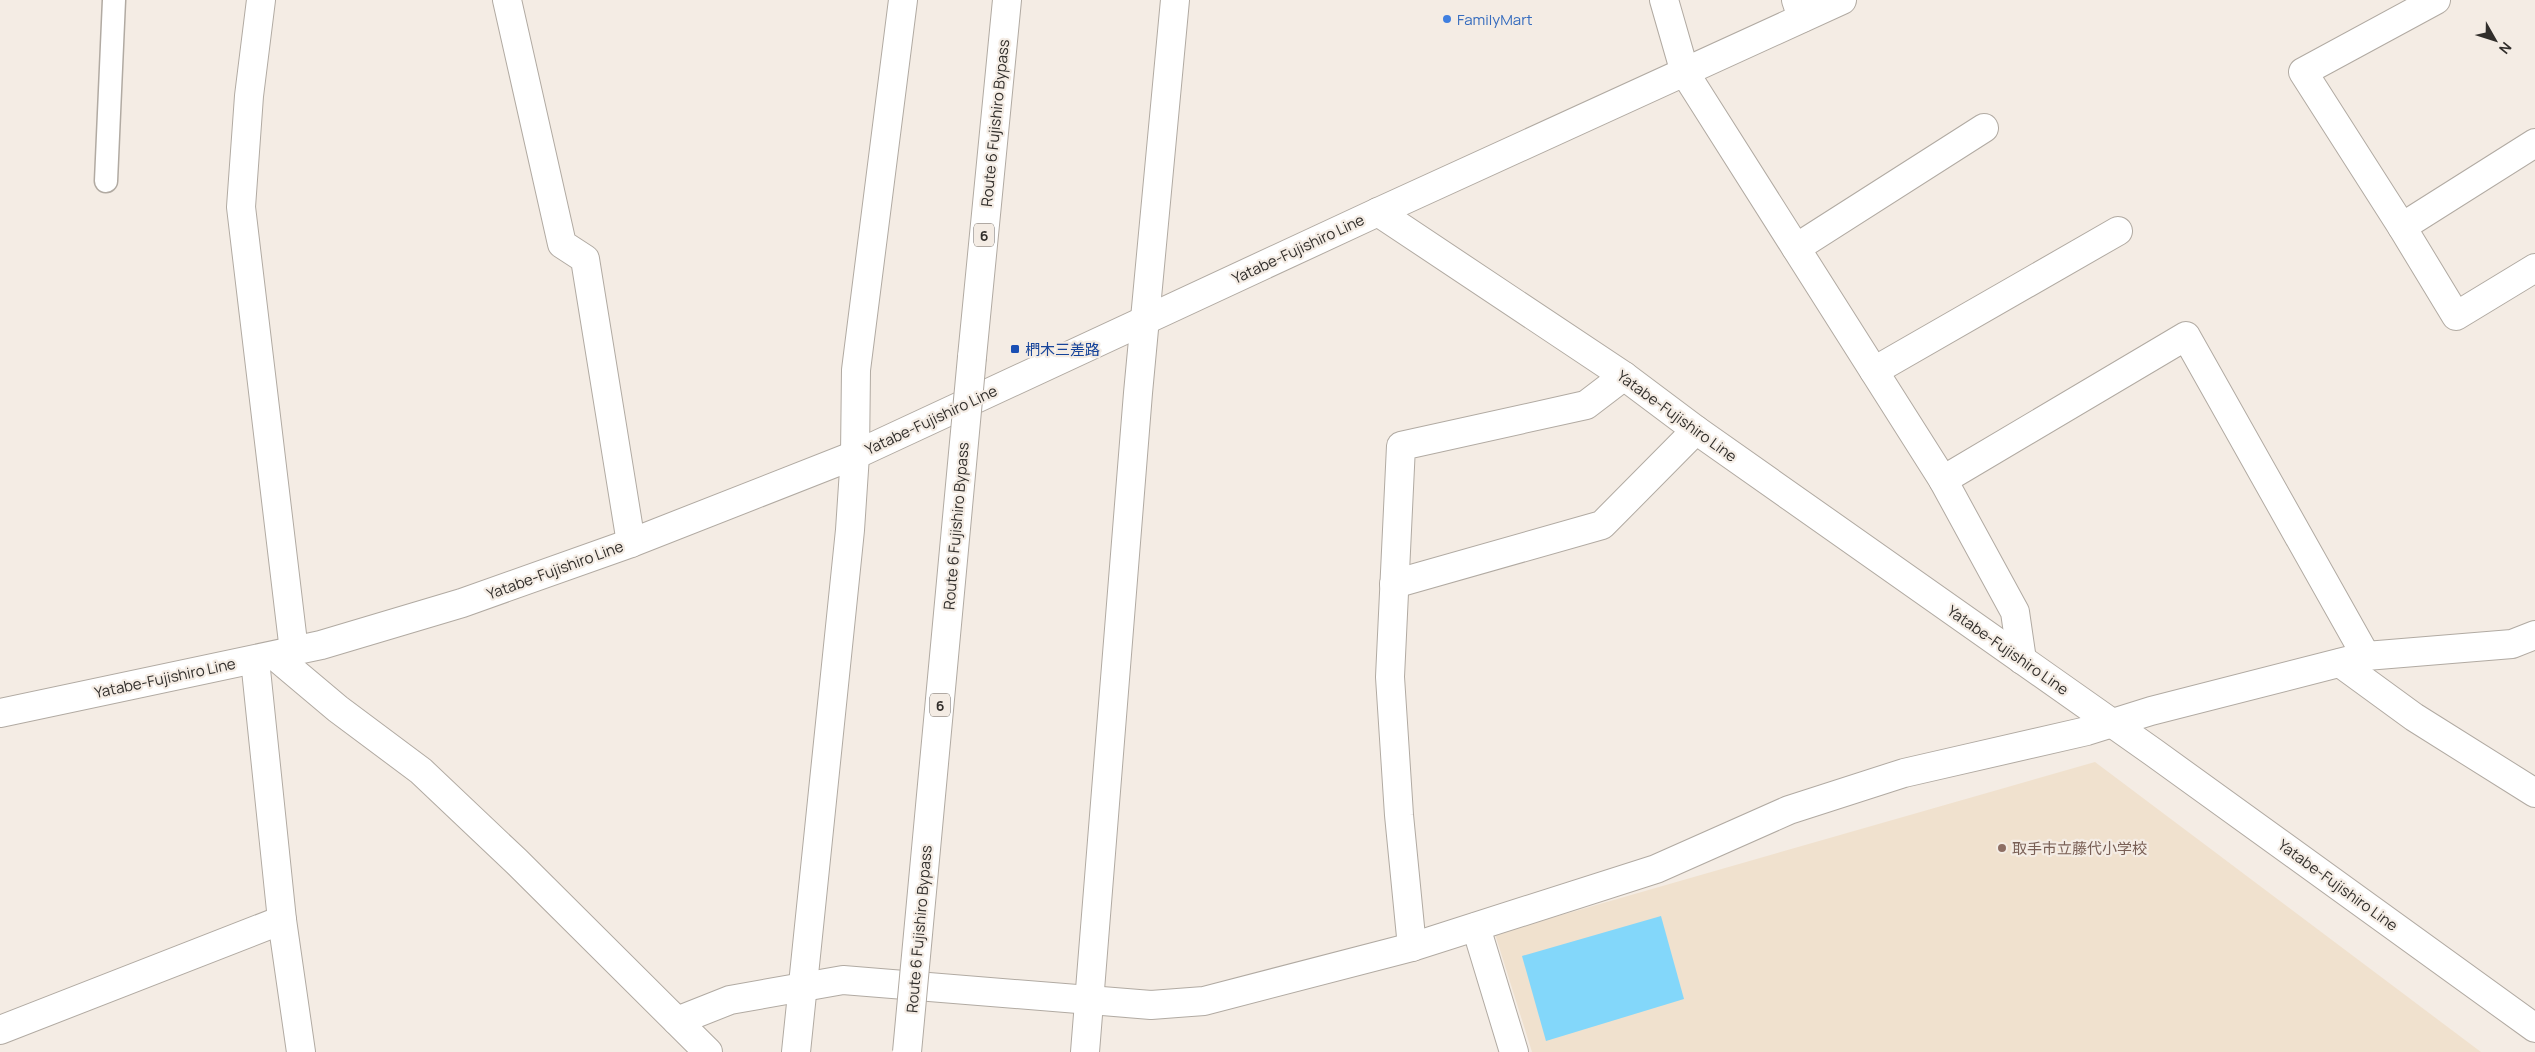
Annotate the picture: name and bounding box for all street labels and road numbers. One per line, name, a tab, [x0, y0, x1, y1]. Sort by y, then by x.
street label: Route 6 Fujishiro Bypass	[976, 38, 1014, 208]
street label: Yatabe-Fujishiro Line	[1228, 209, 1368, 289]
road number: 6	[974, 224, 994, 246]
street label: Yatabe-Fujishiro Line	[1613, 365, 1741, 467]
street label: Yatabe-Fujishiro Line	[861, 380, 1001, 460]
street label: Route 6 Fujishiro Bypass	[938, 441, 974, 611]
street label: Yatabe-Fujishiro Line	[484, 535, 626, 604]
street label: Yatabe-Fujishiro Line	[1943, 600, 2073, 700]
street label: Yatabe-Fujishiro Line	[93, 653, 238, 703]
road number: 6	[930, 694, 950, 716]
street label: Yatabe-Fujishiro Line	[2274, 834, 2402, 936]
street label: Route 6 Fujishiro Bypass	[901, 844, 937, 1014]

